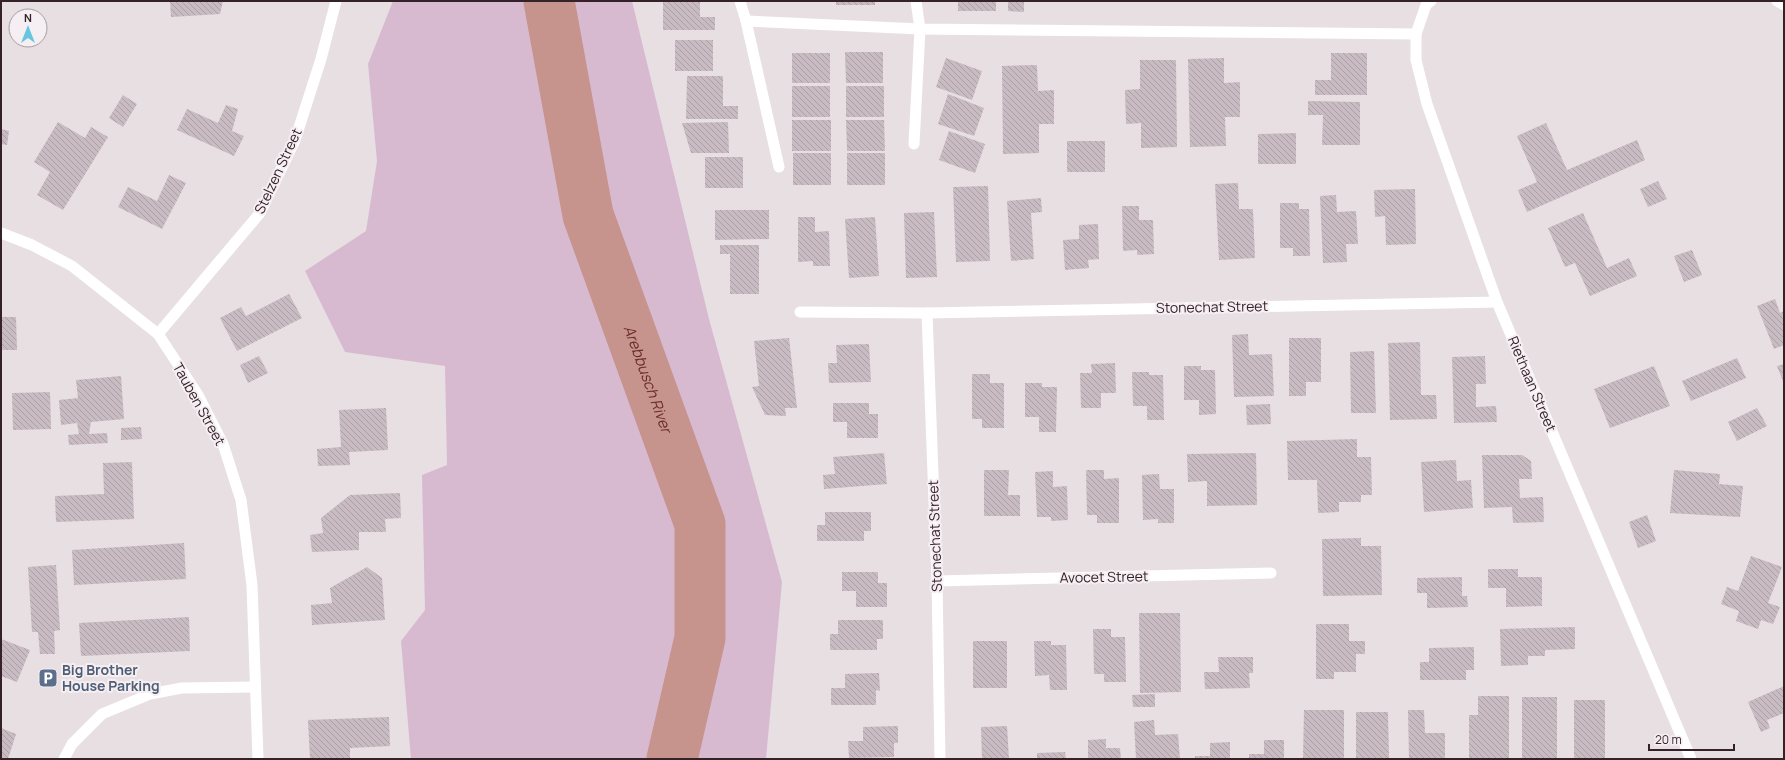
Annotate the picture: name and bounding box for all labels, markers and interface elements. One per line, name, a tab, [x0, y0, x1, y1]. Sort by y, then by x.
north arrow	[8, 8, 48, 48]
text: N	[24, 10, 32, 25]
street label: Stelzen Street	[249, 125, 306, 217]
street label: Stonechat Street	[1156, 296, 1269, 317]
water label: Arebbusch River	[619, 322, 678, 438]
street label: Riethaan Street	[1504, 333, 1561, 435]
street label: Tauben Street	[169, 359, 230, 449]
street label: Stonechat Street	[923, 479, 946, 592]
street label: Avocet Street	[1059, 566, 1149, 587]
place label: Big Brother House Parking	[62, 660, 160, 695]
parking icon: Big Brother House Parking	[37, 667, 59, 689]
scale bar	[1649, 726, 1734, 752]
text: 20 m	[1655, 731, 1682, 748]

